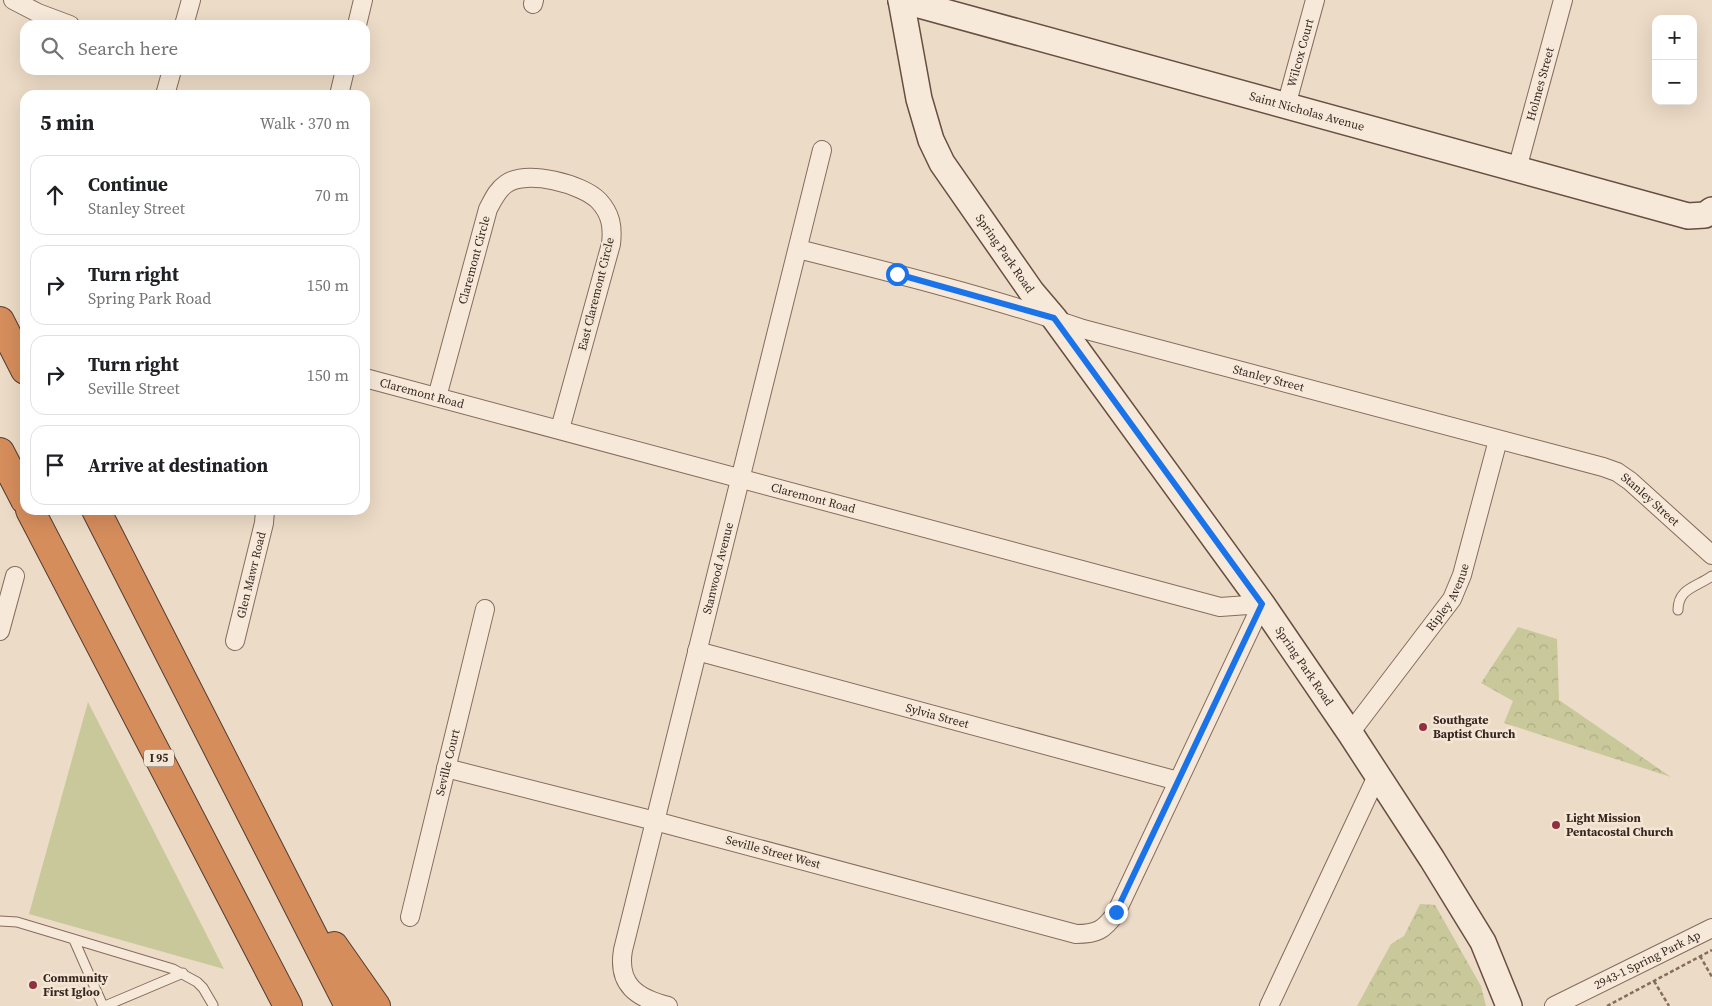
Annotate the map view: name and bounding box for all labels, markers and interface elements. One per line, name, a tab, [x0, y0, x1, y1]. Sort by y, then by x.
map controls	[1652, 15, 1697, 105]
button: +	[1652, 15, 1697, 60]
street label: Wilcox Court	[1284, 17, 1317, 89]
search box	[20, 20, 370, 75]
icon: search	[38, 34, 66, 62]
text: Search here	[78, 35, 178, 61]
street label: Holmes Street	[1523, 46, 1558, 123]
button: −	[1652, 60, 1697, 105]
street label: Saint Nicholas Avenue	[1248, 88, 1366, 135]
text: 5 min	[40, 108, 95, 137]
text: Walk · 370 m	[260, 112, 350, 134]
text: Continue	[88, 171, 168, 197]
icon: ahead	[41, 181, 69, 209]
text: 70 m	[315, 184, 349, 206]
text: Stanley Street	[88, 197, 185, 219]
street label: Spring Park Road	[972, 211, 1038, 296]
street label: Claremont Circle	[455, 214, 494, 306]
street label: East Claremont Circle	[574, 236, 618, 352]
text: Turn right	[88, 261, 179, 287]
route start	[886, 263, 909, 286]
icon: right	[41, 271, 69, 299]
text: 150 m	[307, 274, 349, 296]
text: Spring Park Road	[88, 287, 211, 309]
text: Turn right	[88, 351, 179, 377]
icon: right	[41, 361, 69, 389]
street label: Stanley Street	[1231, 361, 1306, 395]
text: 150 m	[307, 364, 349, 386]
street label: Claremont Road	[378, 374, 466, 412]
text: Seville Street	[88, 377, 180, 399]
icon: arrive	[41, 451, 69, 479]
text: Arrive at destination	[88, 452, 268, 478]
street label: Stanley Street	[1618, 469, 1683, 530]
street label: Claremont Road	[769, 479, 857, 517]
street label: Stanwood Avenue	[699, 521, 737, 616]
street label: Glen Mawr Road	[233, 530, 270, 620]
street label: Ripley Avenue	[1422, 562, 1473, 634]
street label: Spring Park Road	[1272, 623, 1337, 709]
street label: Sylvia Street	[904, 700, 971, 732]
place label: Southgate Baptist Church	[1433, 712, 1516, 742]
marker: Southgate Baptist Church	[1417, 721, 1429, 733]
street label: Seville Court	[432, 727, 463, 798]
road number: I 95	[144, 750, 174, 766]
place label: Light Mission Pentacostal Church	[1566, 810, 1674, 840]
marker: Light Mission Pentacostal Church	[1550, 819, 1562, 831]
street label: Seville Street West	[724, 832, 822, 872]
route end	[1105, 901, 1128, 924]
street label: 2943-1 Spring Park Ap	[1591, 927, 1703, 993]
place label: Community First Igloo	[43, 970, 109, 1000]
marker: Community First Igloo	[27, 979, 39, 991]

